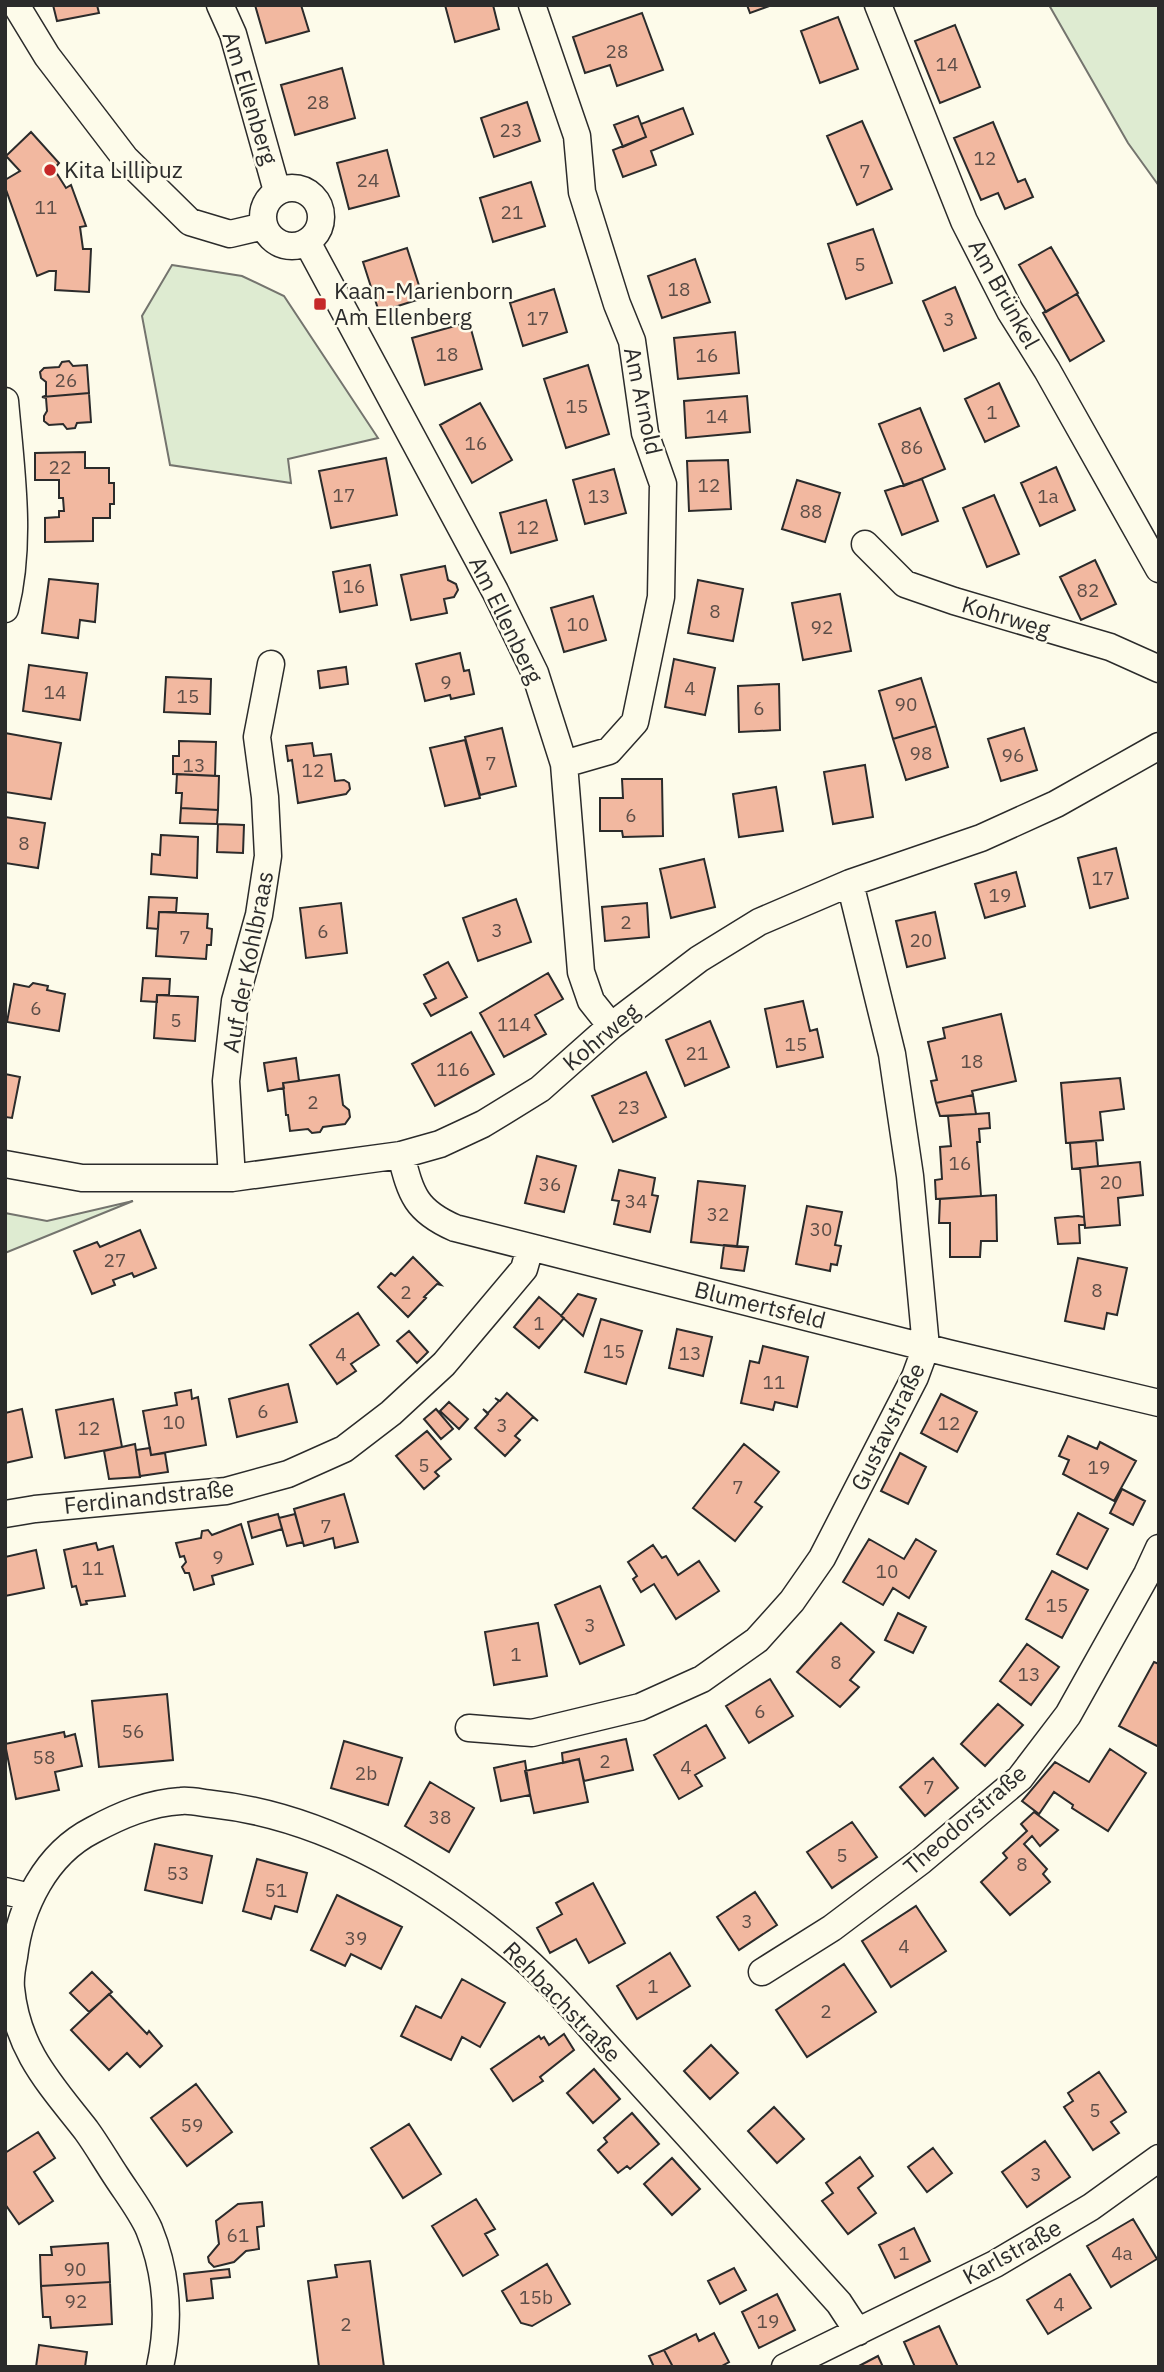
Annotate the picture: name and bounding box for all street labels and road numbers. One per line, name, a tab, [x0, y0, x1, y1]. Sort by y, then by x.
street label: Am Ellenberg	[216, 27, 285, 168]
street label: Am Brünkel	[963, 234, 1047, 353]
street label: Am Arnold	[618, 344, 670, 457]
street label: Am Ellenberg	[463, 551, 551, 688]
street label: Kohrweg	[958, 588, 1054, 644]
street label: Auf der Kohlbraas	[215, 869, 279, 1055]
street label: Kohrweg	[556, 996, 645, 1077]
street label: Blumertsfeld	[691, 1273, 829, 1335]
street label: Gustavstraße	[843, 1358, 931, 1495]
street label: Ferdinandstraße	[62, 1472, 236, 1520]
street label: Theodorstraße	[897, 1758, 1032, 1881]
street label: Rehbachstraße	[497, 1934, 628, 2068]
street label: Karlstraße	[957, 2212, 1066, 2291]

